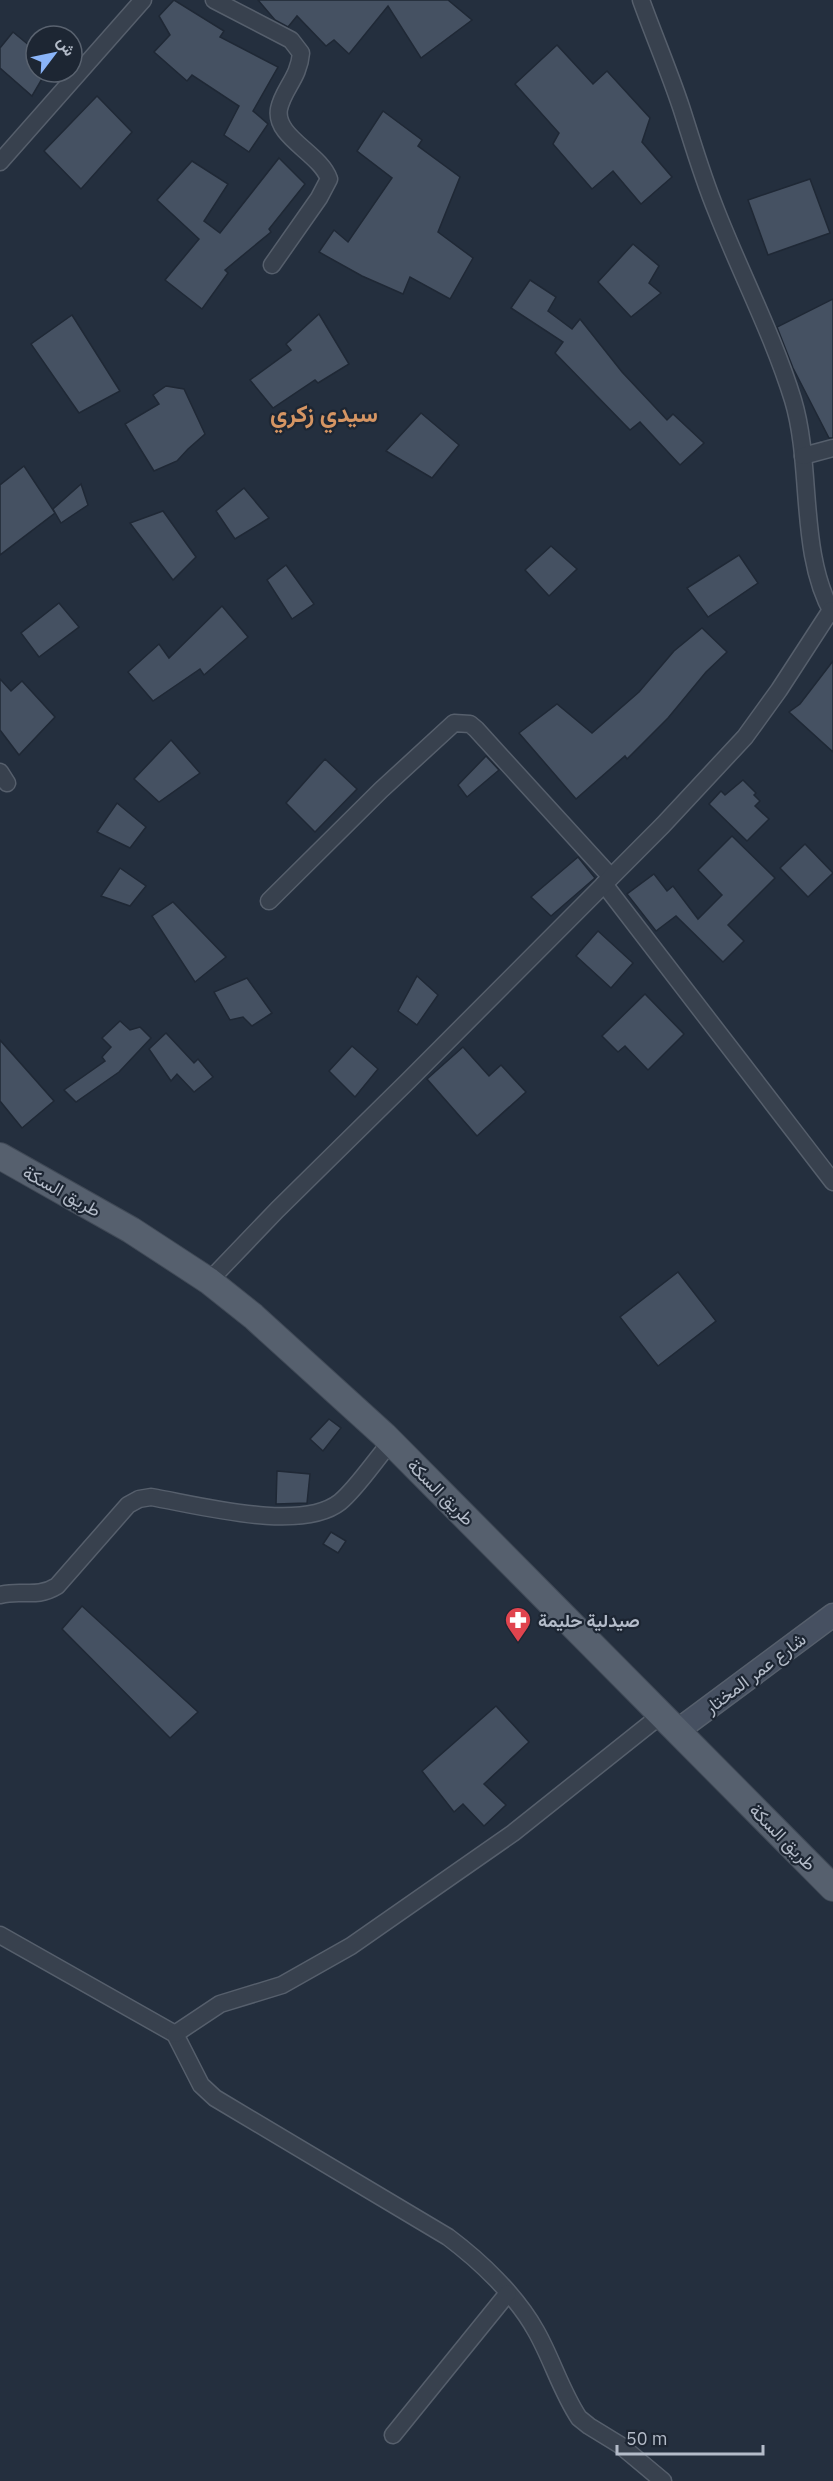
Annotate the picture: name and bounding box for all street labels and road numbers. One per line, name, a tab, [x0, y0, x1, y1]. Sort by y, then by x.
street label: طريق السكة	[19, 1160, 105, 1222]
street label: طريق السكة	[403, 1454, 479, 1530]
street label: شارع عمر المختار	[699, 1627, 811, 1720]
street label: طريق السكة	[745, 1799, 821, 1875]

